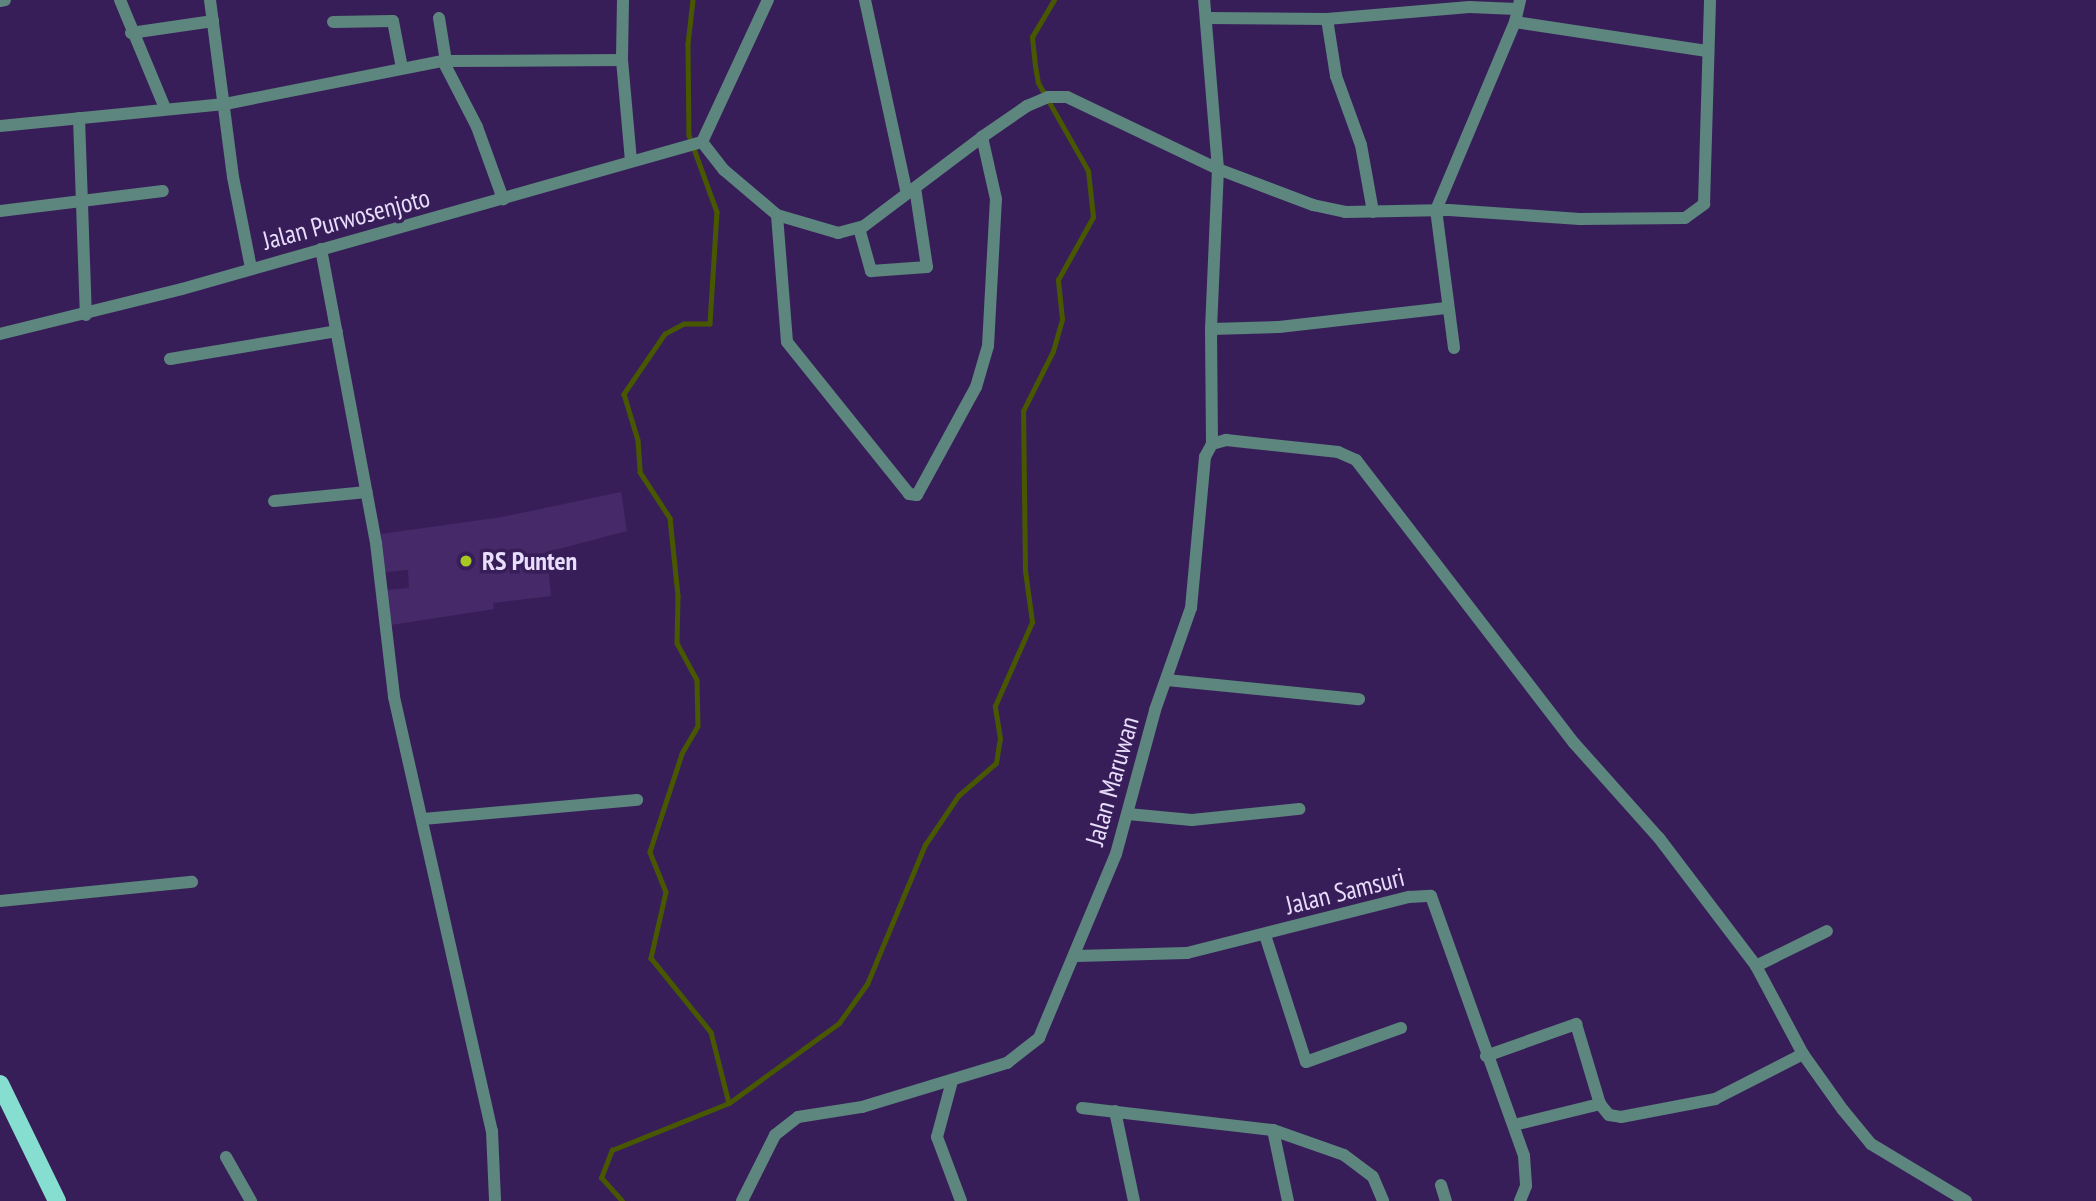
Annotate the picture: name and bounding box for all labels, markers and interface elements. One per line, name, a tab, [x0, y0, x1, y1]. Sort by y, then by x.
street label: Jalan Purwosenjoto	[259, 182, 433, 256]
place label: RS Punten	[482, 545, 577, 577]
marker: RS Punten	[456, 551, 476, 571]
street label: Jalan Maruwan	[1079, 713, 1145, 849]
street label: Jalan Samsuri	[1282, 861, 1408, 921]

